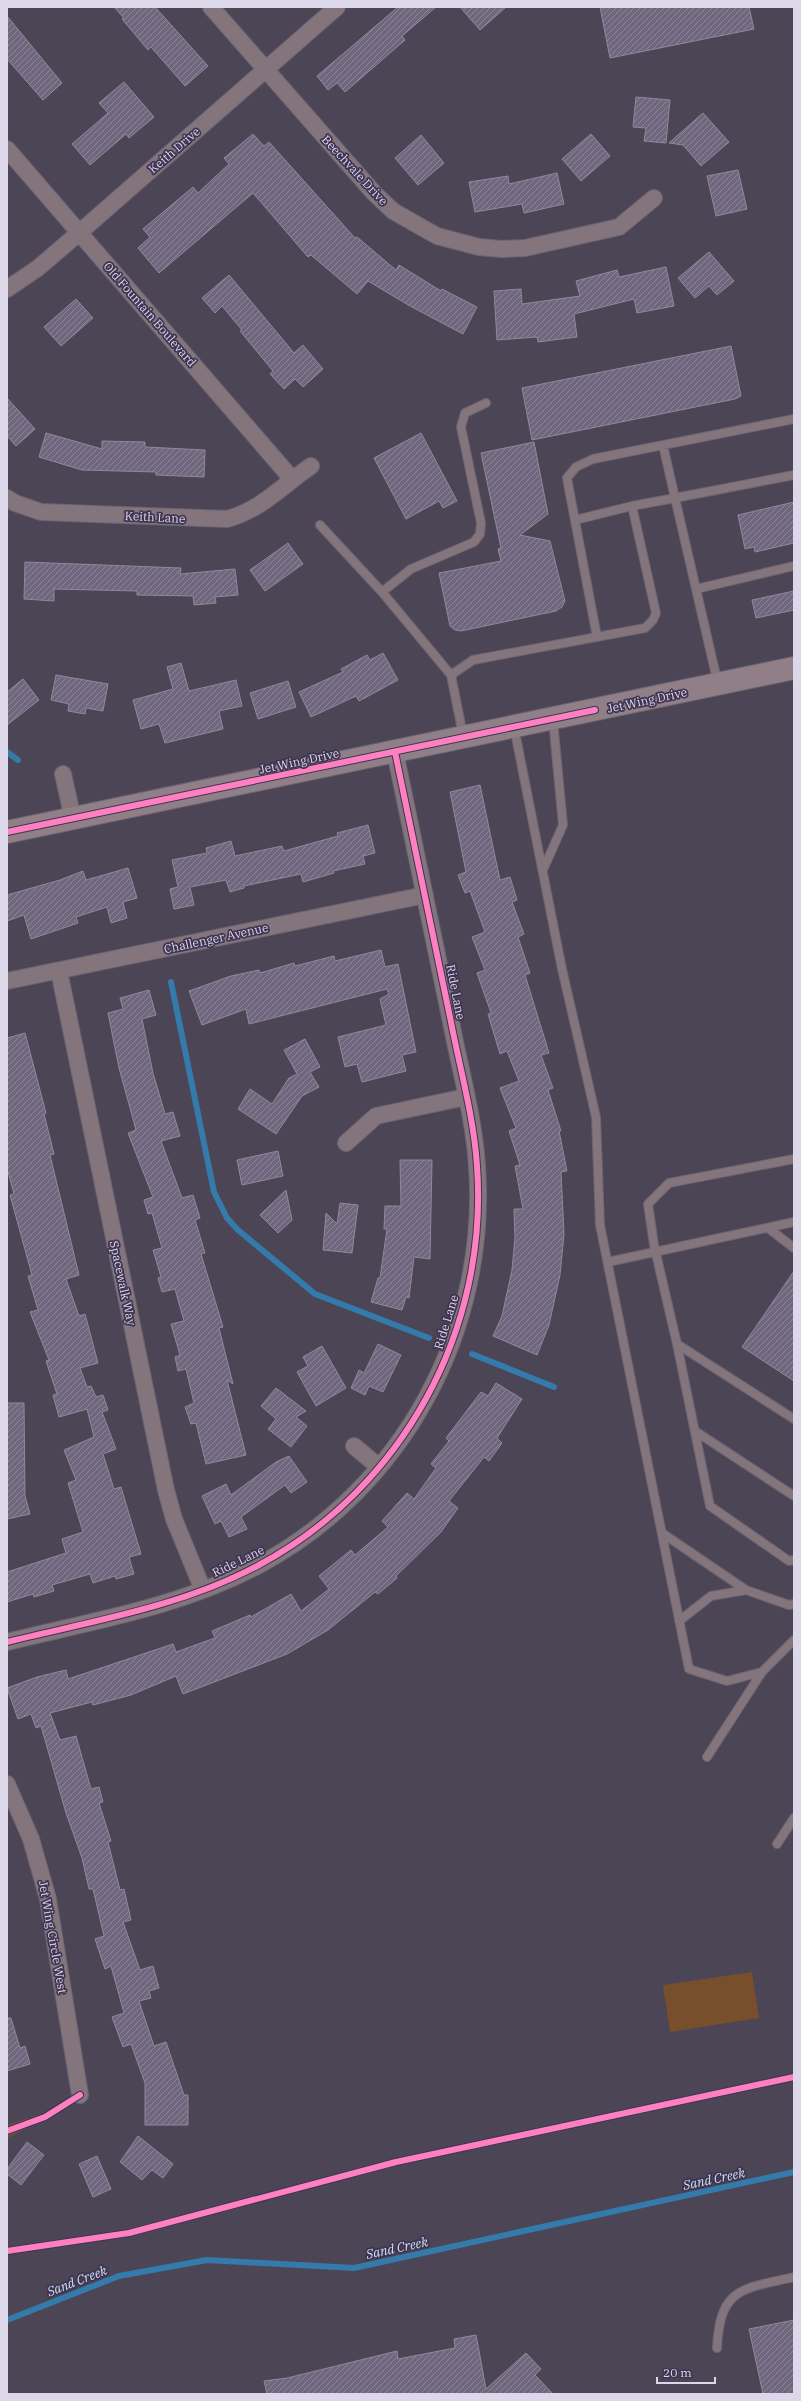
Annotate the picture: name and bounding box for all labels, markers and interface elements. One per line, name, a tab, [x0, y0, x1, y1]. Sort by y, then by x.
street label: Keith Drive	[145, 124, 203, 176]
street label: Beechvale Drive	[319, 132, 391, 208]
street label: Old Fountain Boulevard	[100, 259, 200, 369]
street label: Keith Lane	[124, 508, 186, 526]
street label: Jet Wing Drive	[606, 684, 688, 716]
street label: Jet Wing Drive	[258, 745, 340, 777]
street label: Challenger Avenue	[162, 920, 270, 956]
street label: Ride Lane	[443, 963, 469, 1021]
street label: Spacewalk Way	[107, 1239, 139, 1327]
street label: Ride Lane	[431, 1293, 461, 1351]
street label: Ride Lane	[209, 1542, 267, 1580]
street label: Jet Wing Circle West	[36, 1879, 70, 1995]
water label: Sand Creek	[680, 2164, 747, 2194]
water label: Sand Creek	[363, 2233, 430, 2263]
water label: Sand Creek	[44, 2262, 110, 2301]
scale bar	[657, 2359, 715, 2385]
text: 20 m	[663, 2365, 692, 2380]

